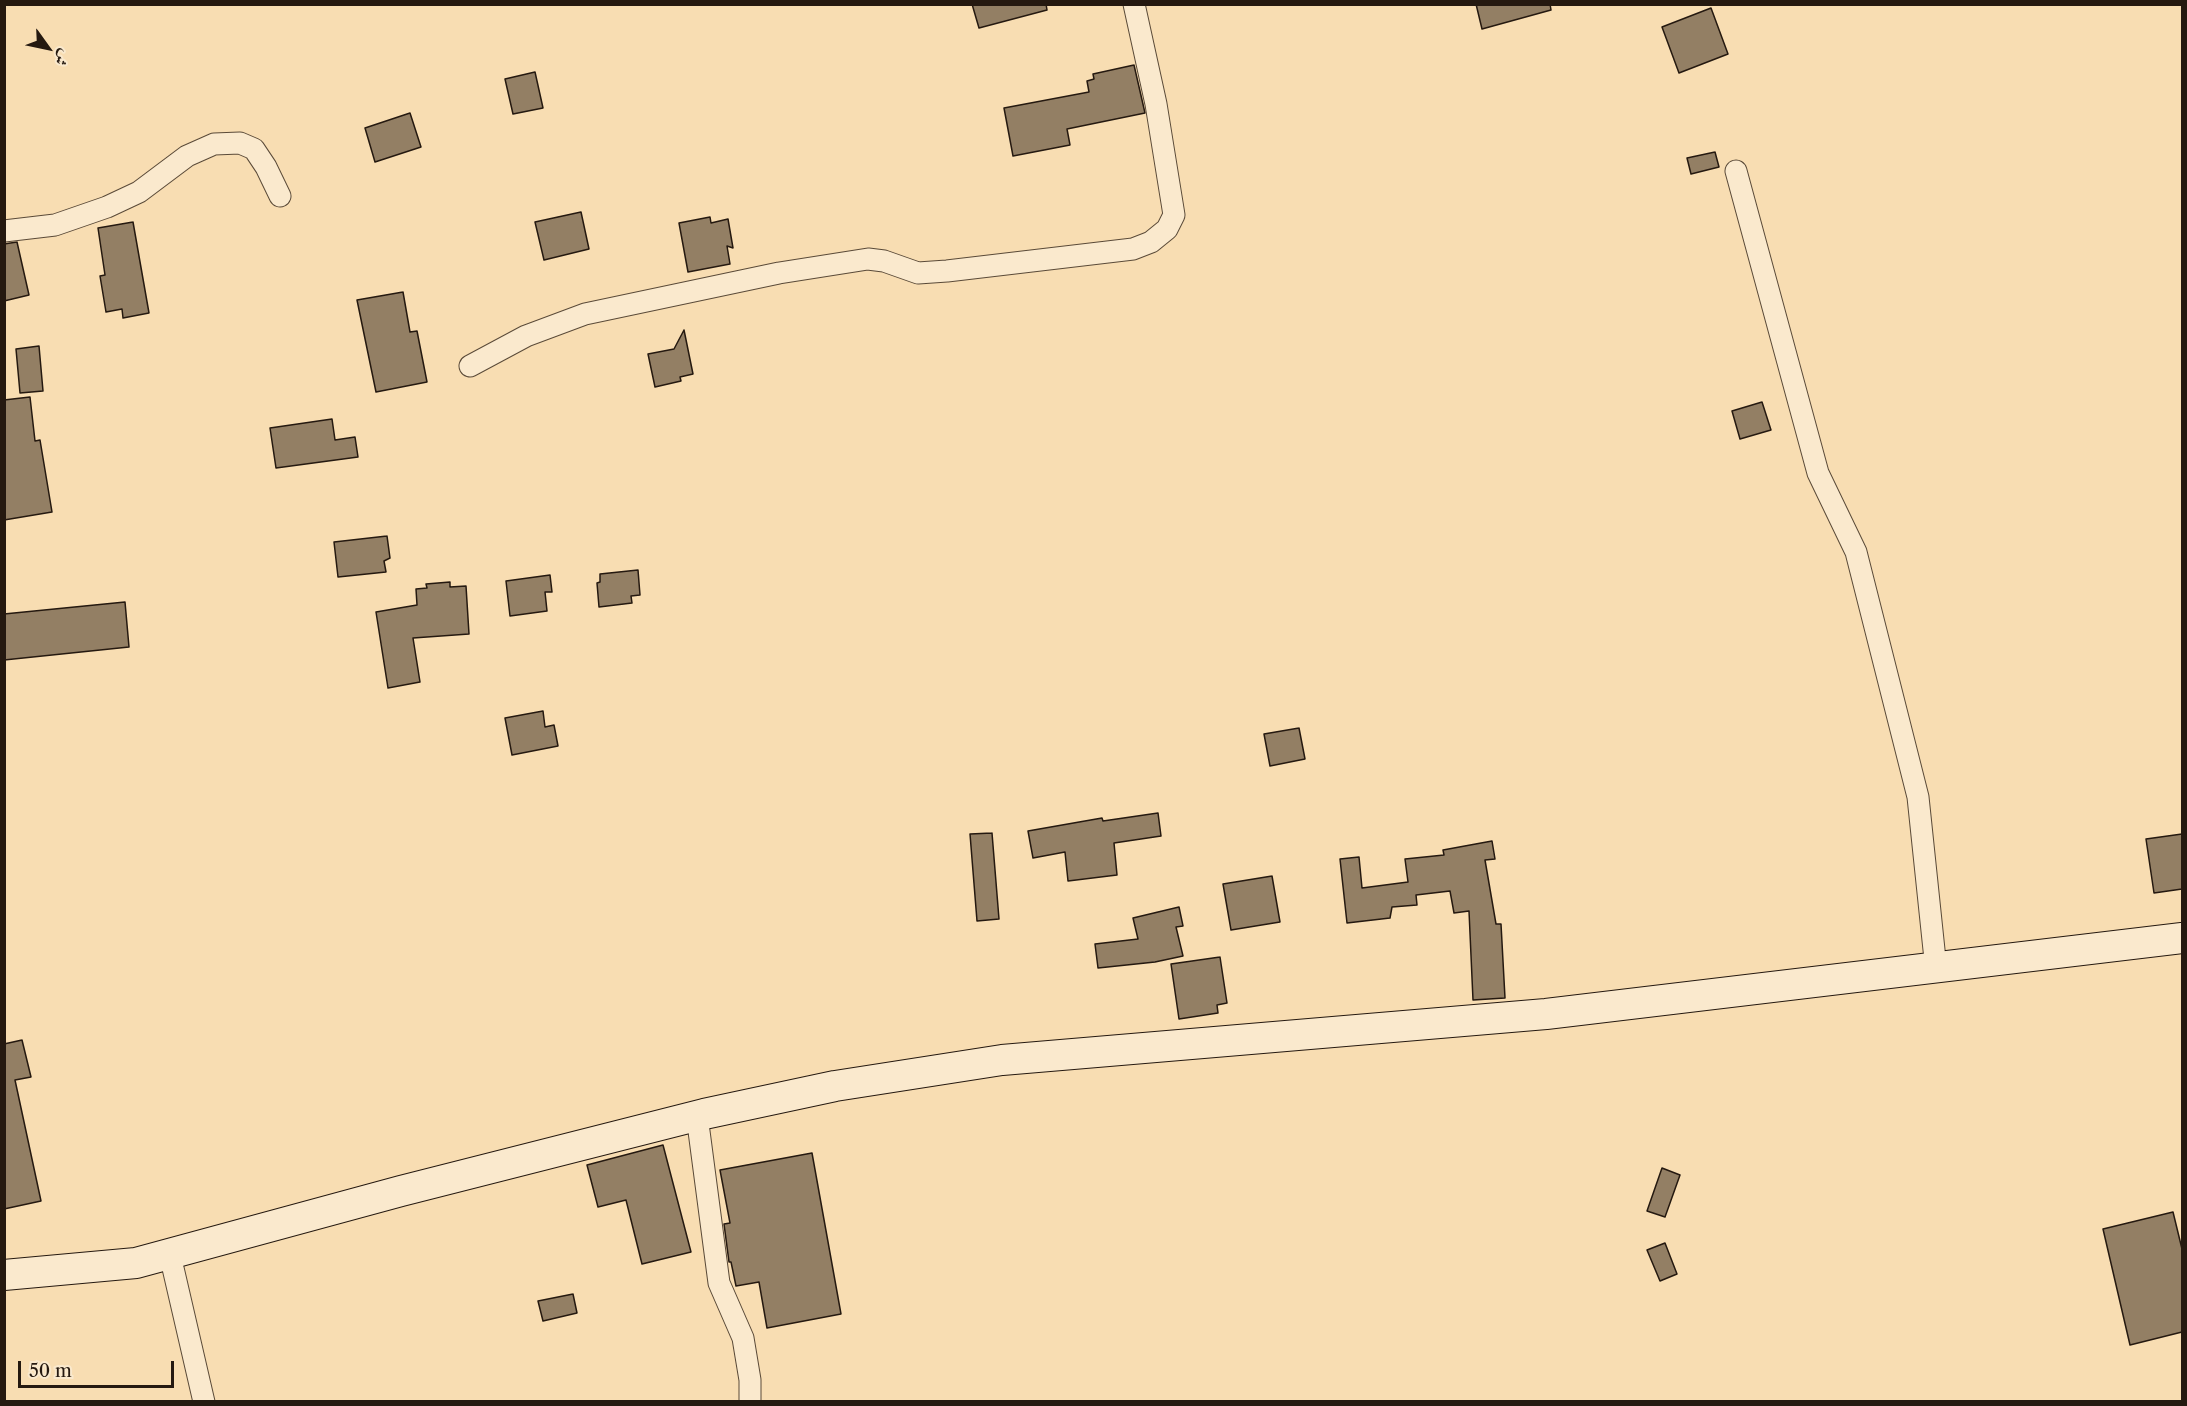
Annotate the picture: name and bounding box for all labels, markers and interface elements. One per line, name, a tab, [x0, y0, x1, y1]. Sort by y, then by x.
north arrow	[18, 18, 78, 78]
text: ش	[50, 46, 76, 70]
scale bar	[21, 1349, 177, 1387]
text: 50 m	[29, 1360, 72, 1382]

